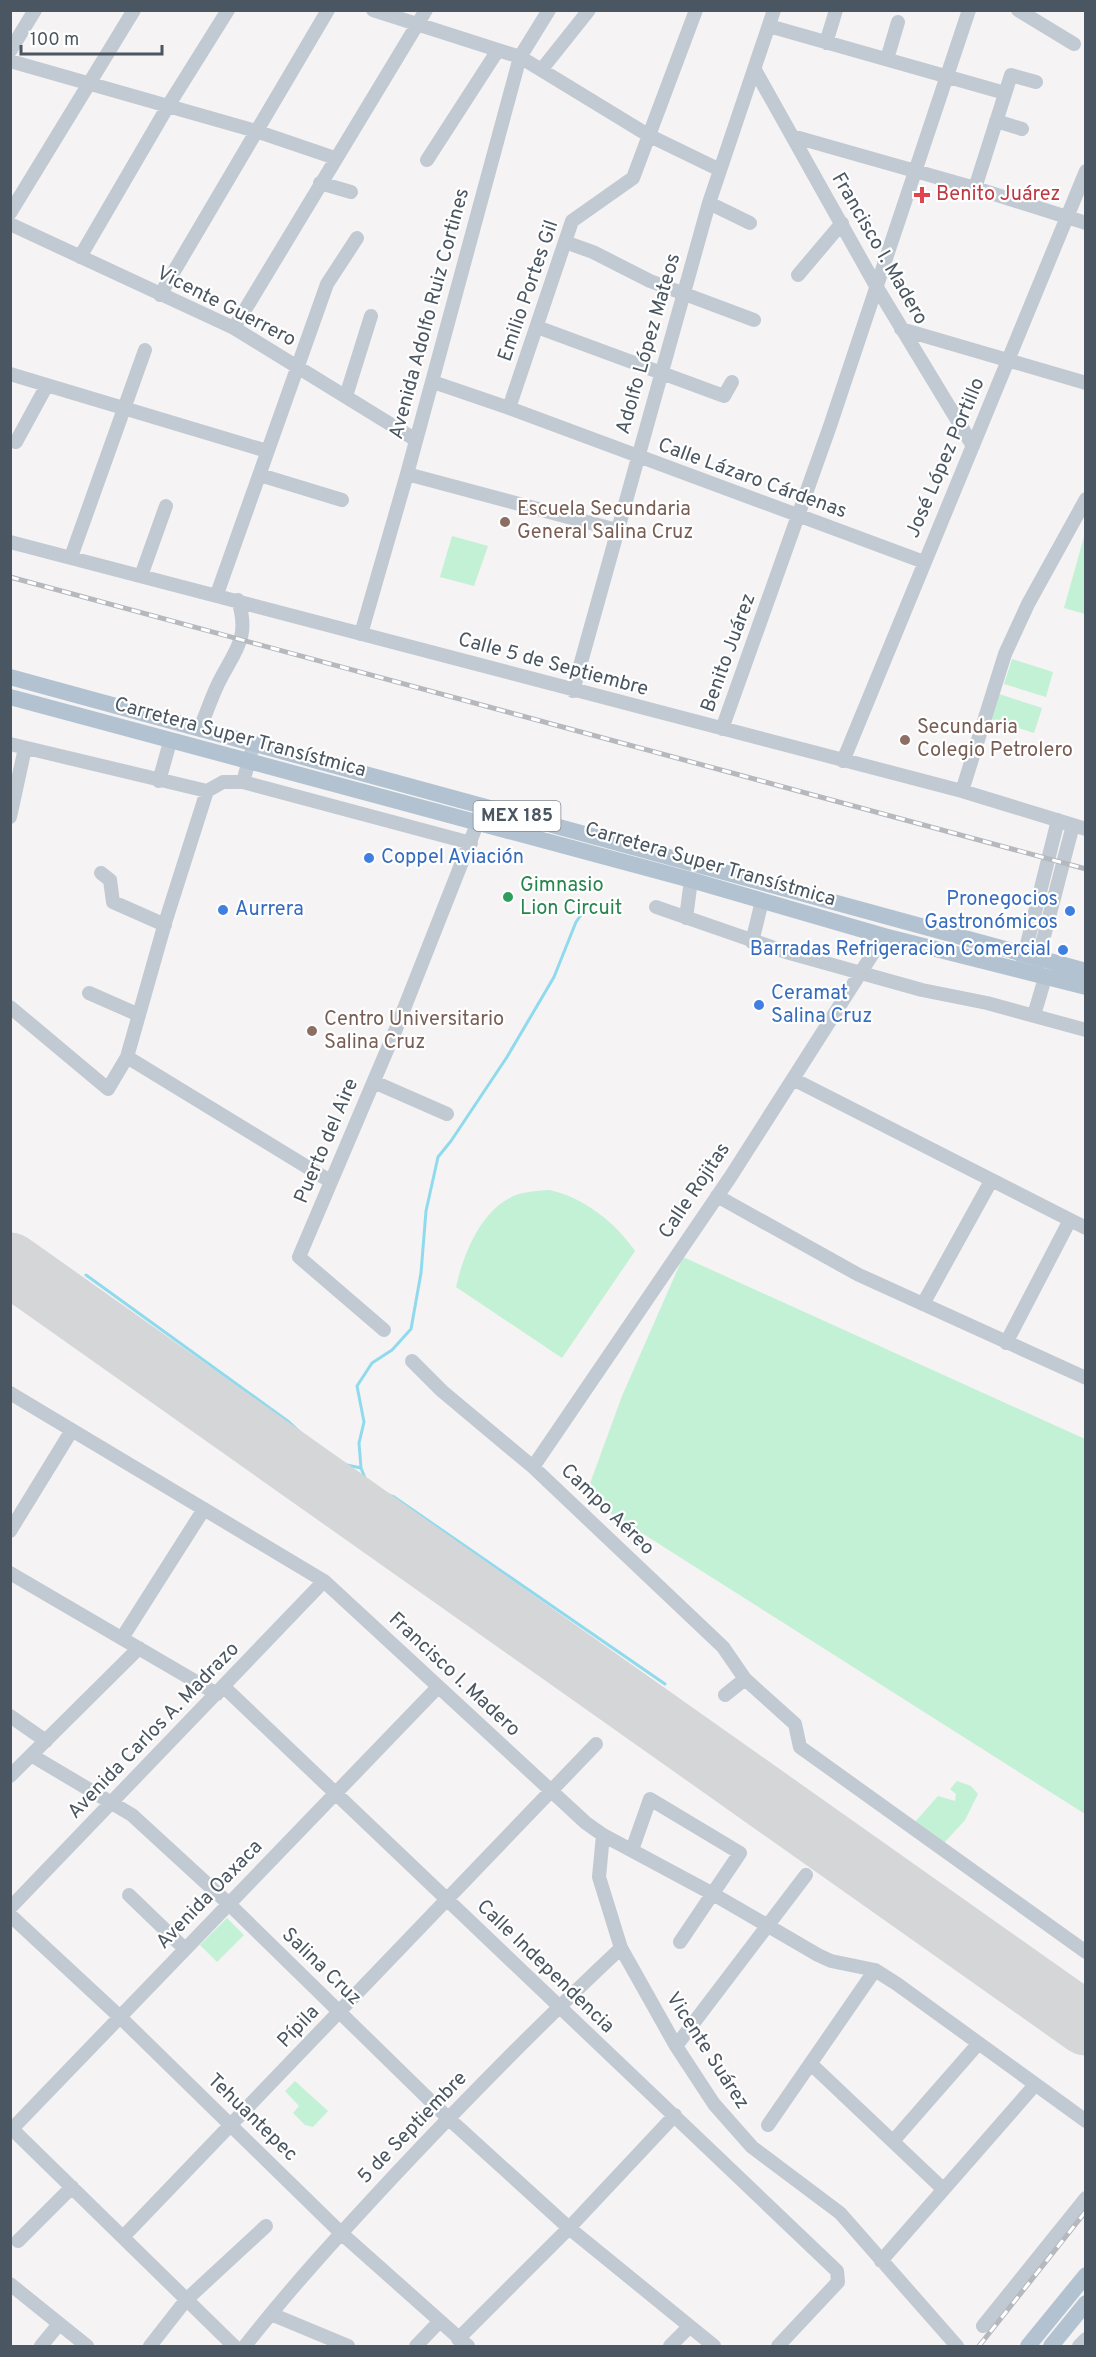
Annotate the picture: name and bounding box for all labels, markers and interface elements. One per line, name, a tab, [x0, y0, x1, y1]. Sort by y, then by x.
scale bar	[21, 18, 162, 56]
text: 100 m	[30, 29, 79, 52]
street label: Francisco I. Madero	[825, 168, 933, 330]
place label: Benito Juárez	[936, 182, 1060, 208]
street label: Avenida Adolfo Ruiz Cortines	[384, 186, 476, 442]
marker: Benito Juárez	[913, 186, 931, 204]
street label: Emilio Portes Gil	[493, 217, 565, 365]
street label: Adolfo López Mateos	[611, 251, 687, 437]
street label: Vicente Guerrero	[152, 261, 300, 353]
street label: José López Portillo	[901, 374, 991, 542]
street label: Calle Lázaro Cárdenas	[654, 433, 850, 525]
place label: Escuela Secundaria General Salina Cruz	[517, 497, 693, 546]
marker: Escuela Secundaria General Salina Cruz	[498, 515, 512, 529]
street label: Benito Juárez	[695, 590, 763, 716]
street label: Calle 5 de Septiembre	[455, 627, 651, 703]
street label: Carretera Super Transístmica	[111, 692, 369, 784]
place label: Secundaria Colegio Petrolero	[917, 715, 1073, 764]
marker: Secundaria Colegio Petrolero	[898, 733, 912, 747]
road number: MEX 185	[474, 801, 560, 831]
street label: Carretera Super Transístmica	[582, 817, 838, 913]
place label: Coppel Aviación	[381, 845, 524, 871]
marker: Coppel Aviación	[362, 851, 376, 865]
place label: Gimnasio Lion Circuit	[520, 873, 622, 922]
place label: Pronegocios Gastronómicos	[924, 887, 1058, 936]
marker: Gimnasio Lion Circuit	[501, 890, 515, 904]
place label: Aurrera	[235, 897, 304, 923]
marker: Aurrera	[216, 903, 230, 917]
marker: Pronegocios Gastronómicos	[1063, 904, 1077, 918]
place label: Barradas Refrigeracion Comercial	[750, 937, 1051, 963]
marker: Barradas Refrigeracion Comercial	[1056, 943, 1070, 957]
place label: Ceramat Salina Cruz	[771, 981, 872, 1030]
marker: Ceramat Salina Cruz	[752, 998, 766, 1012]
place label: Centro Universitario Salina Cruz	[324, 1007, 504, 1056]
marker: Centro Universitario Salina Cruz	[305, 1024, 319, 1038]
street label: Puerto del Aire	[289, 1074, 365, 1208]
street label: Calle Rojitas	[653, 1138, 737, 1244]
street label: Campo Aéreo	[554, 1459, 660, 1561]
street label: Francisco I. Madero	[382, 1607, 526, 1743]
street label: Avenida Carlos A. Madrazo	[62, 1637, 246, 1825]
street label: Avenida Oaxaca	[151, 1835, 269, 1955]
street label: Calle Independencia	[470, 1894, 620, 2040]
street label: Salina Cruz	[276, 1922, 366, 2012]
street label: Vicente Suárez	[659, 1987, 755, 2115]
street label: Pípila	[272, 2000, 326, 2054]
street label: 5 de Septiembre	[353, 2066, 473, 2190]
street label: Tehuantepec	[201, 2068, 303, 2168]

